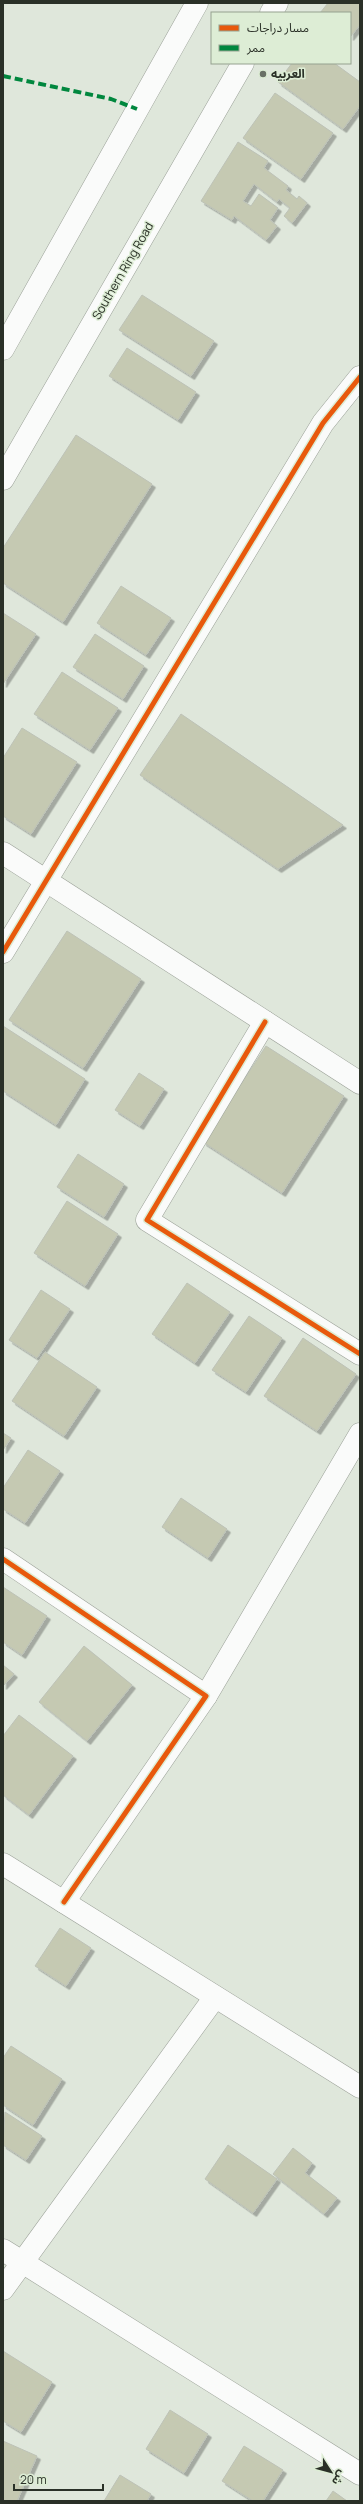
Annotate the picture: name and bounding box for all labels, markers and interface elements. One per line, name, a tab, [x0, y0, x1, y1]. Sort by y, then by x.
legend	[211, 12, 351, 64]
text: مسار دراجات	[247, 19, 309, 36]
text: ممر	[246, 39, 265, 56]
place label: العربيه	[271, 65, 305, 82]
marker: العربيه	[258, 69, 268, 79]
street label: Southern Ring Road	[88, 219, 157, 323]
north arrow	[311, 2452, 351, 2492]
scale bar	[14, 2466, 103, 2492]
text: ش	[329, 2468, 350, 2489]
text: 20 m	[20, 2471, 47, 2488]

